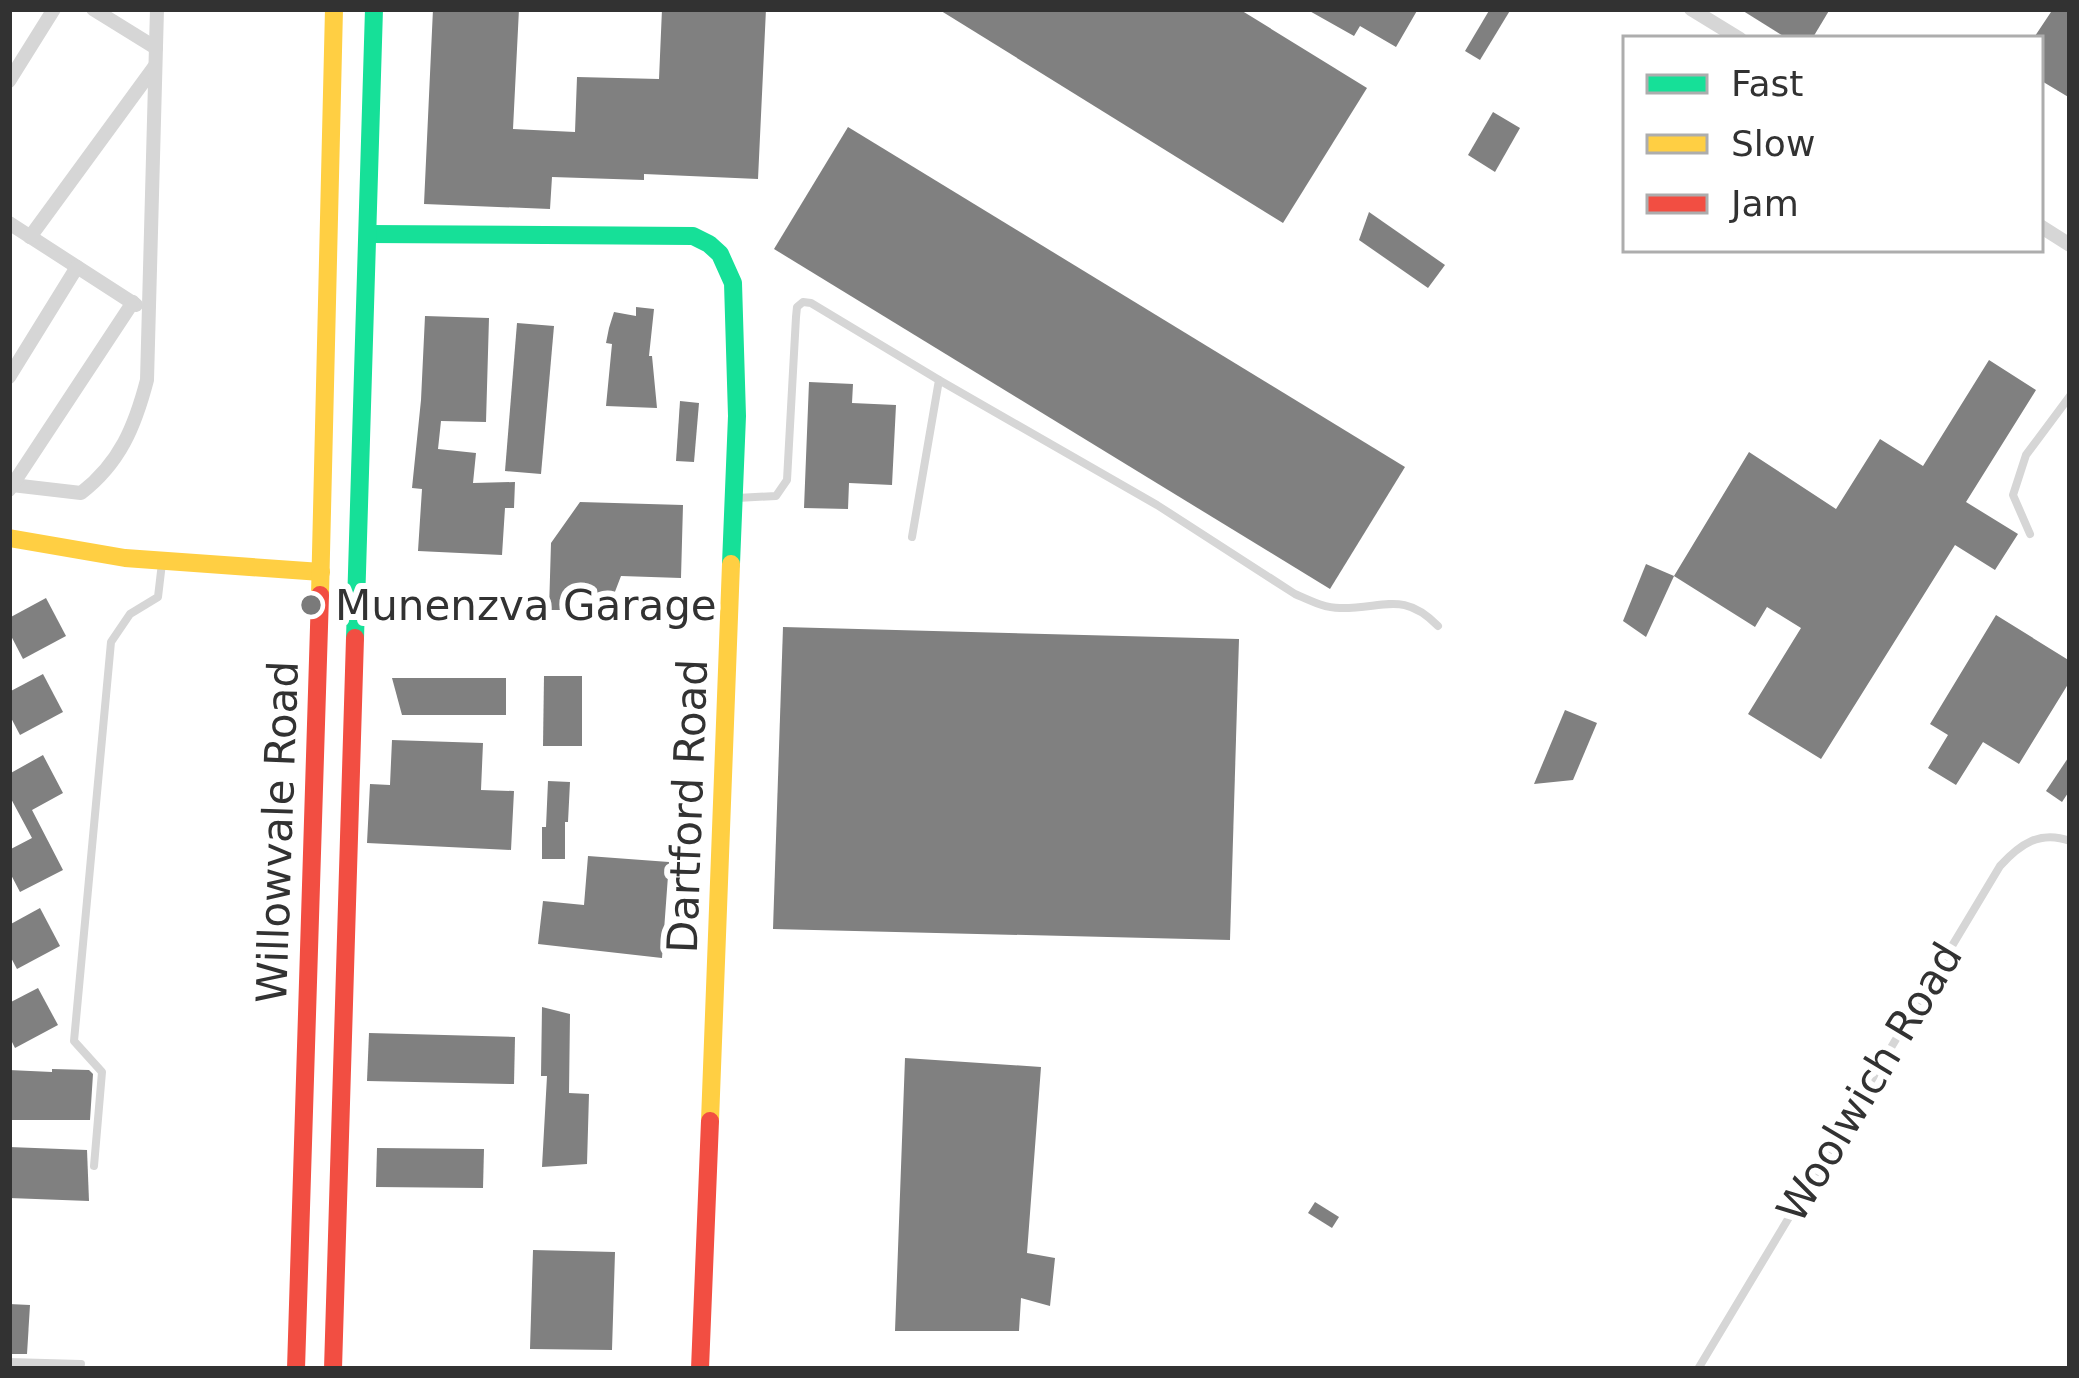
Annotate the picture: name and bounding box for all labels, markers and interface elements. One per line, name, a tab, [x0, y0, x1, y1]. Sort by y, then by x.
legend	[1623, 36, 2043, 252]
text: Fast	[1731, 63, 1803, 104]
text: Slow	[1731, 123, 1815, 164]
text: Jam	[1729, 183, 1799, 224]
place label: Munenzva Garage	[335, 581, 717, 630]
marker: Munenzva Garage	[298, 592, 324, 618]
street label: Dartford Road	[658, 658, 717, 954]
street label: Willowvale Road	[247, 660, 308, 1004]
street label: Woolwich Road	[1767, 934, 1972, 1231]

